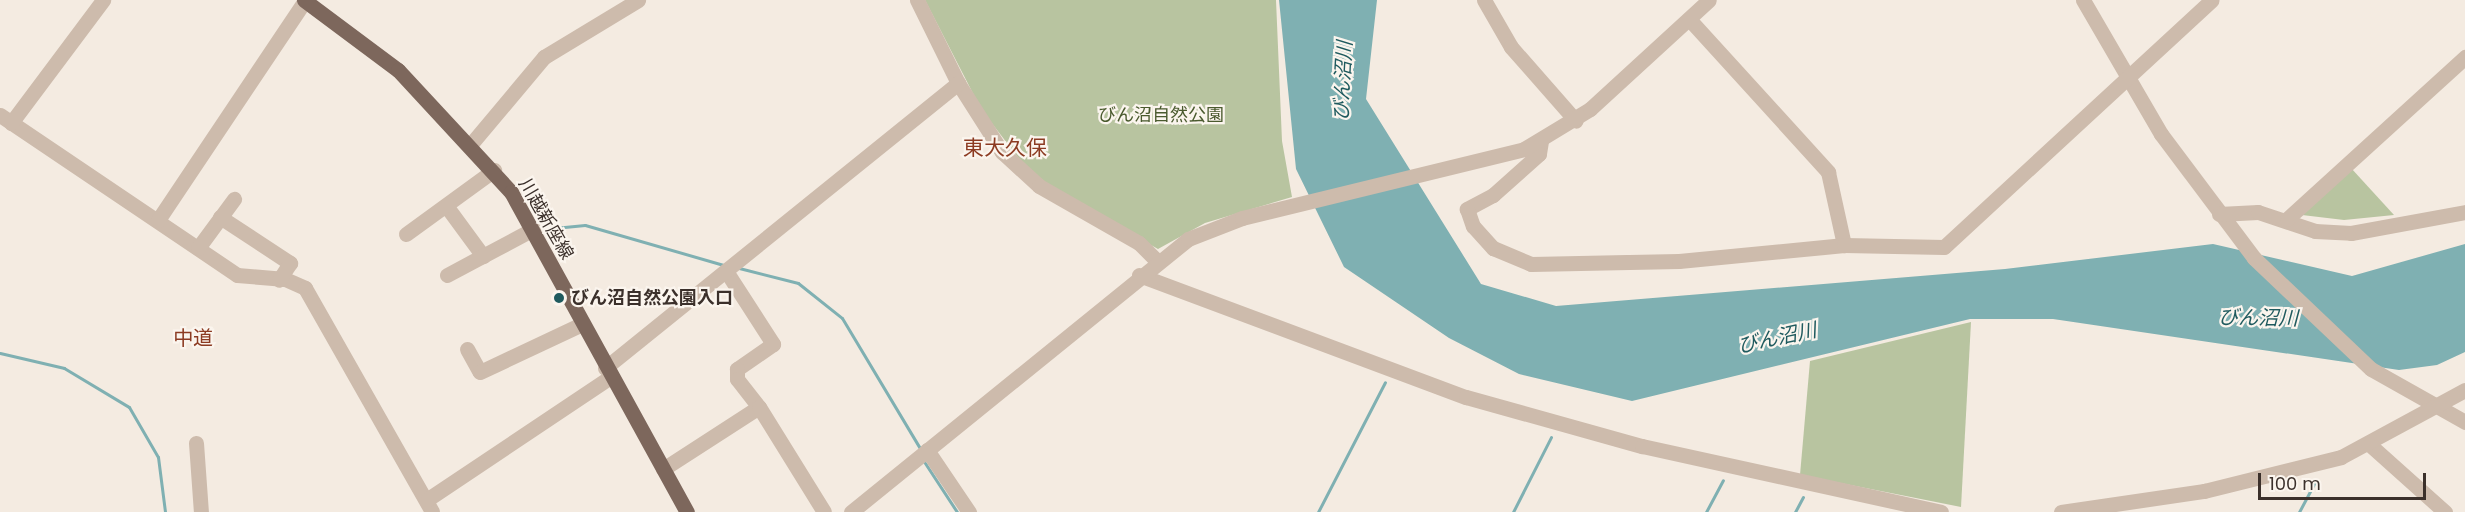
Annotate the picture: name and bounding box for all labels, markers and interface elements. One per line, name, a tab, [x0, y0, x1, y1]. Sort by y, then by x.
water label: びん沼川	[1329, 40, 1357, 122]
park label: びん沼自然公園	[1098, 104, 1224, 126]
district label: 東大久保	[963, 135, 1047, 161]
street label: 川越新座線	[514, 175, 578, 263]
place label: びん沼自然公園入口	[571, 287, 733, 309]
marker: びん沼自然公園入口	[552, 291, 566, 305]
water label: びん沼川	[2218, 305, 2298, 331]
water label: びん沼川	[1735, 318, 1819, 358]
district label: 中道	[173, 326, 213, 350]
scale bar	[2261, 461, 2429, 499]
text: 100 m	[2269, 471, 2321, 496]

